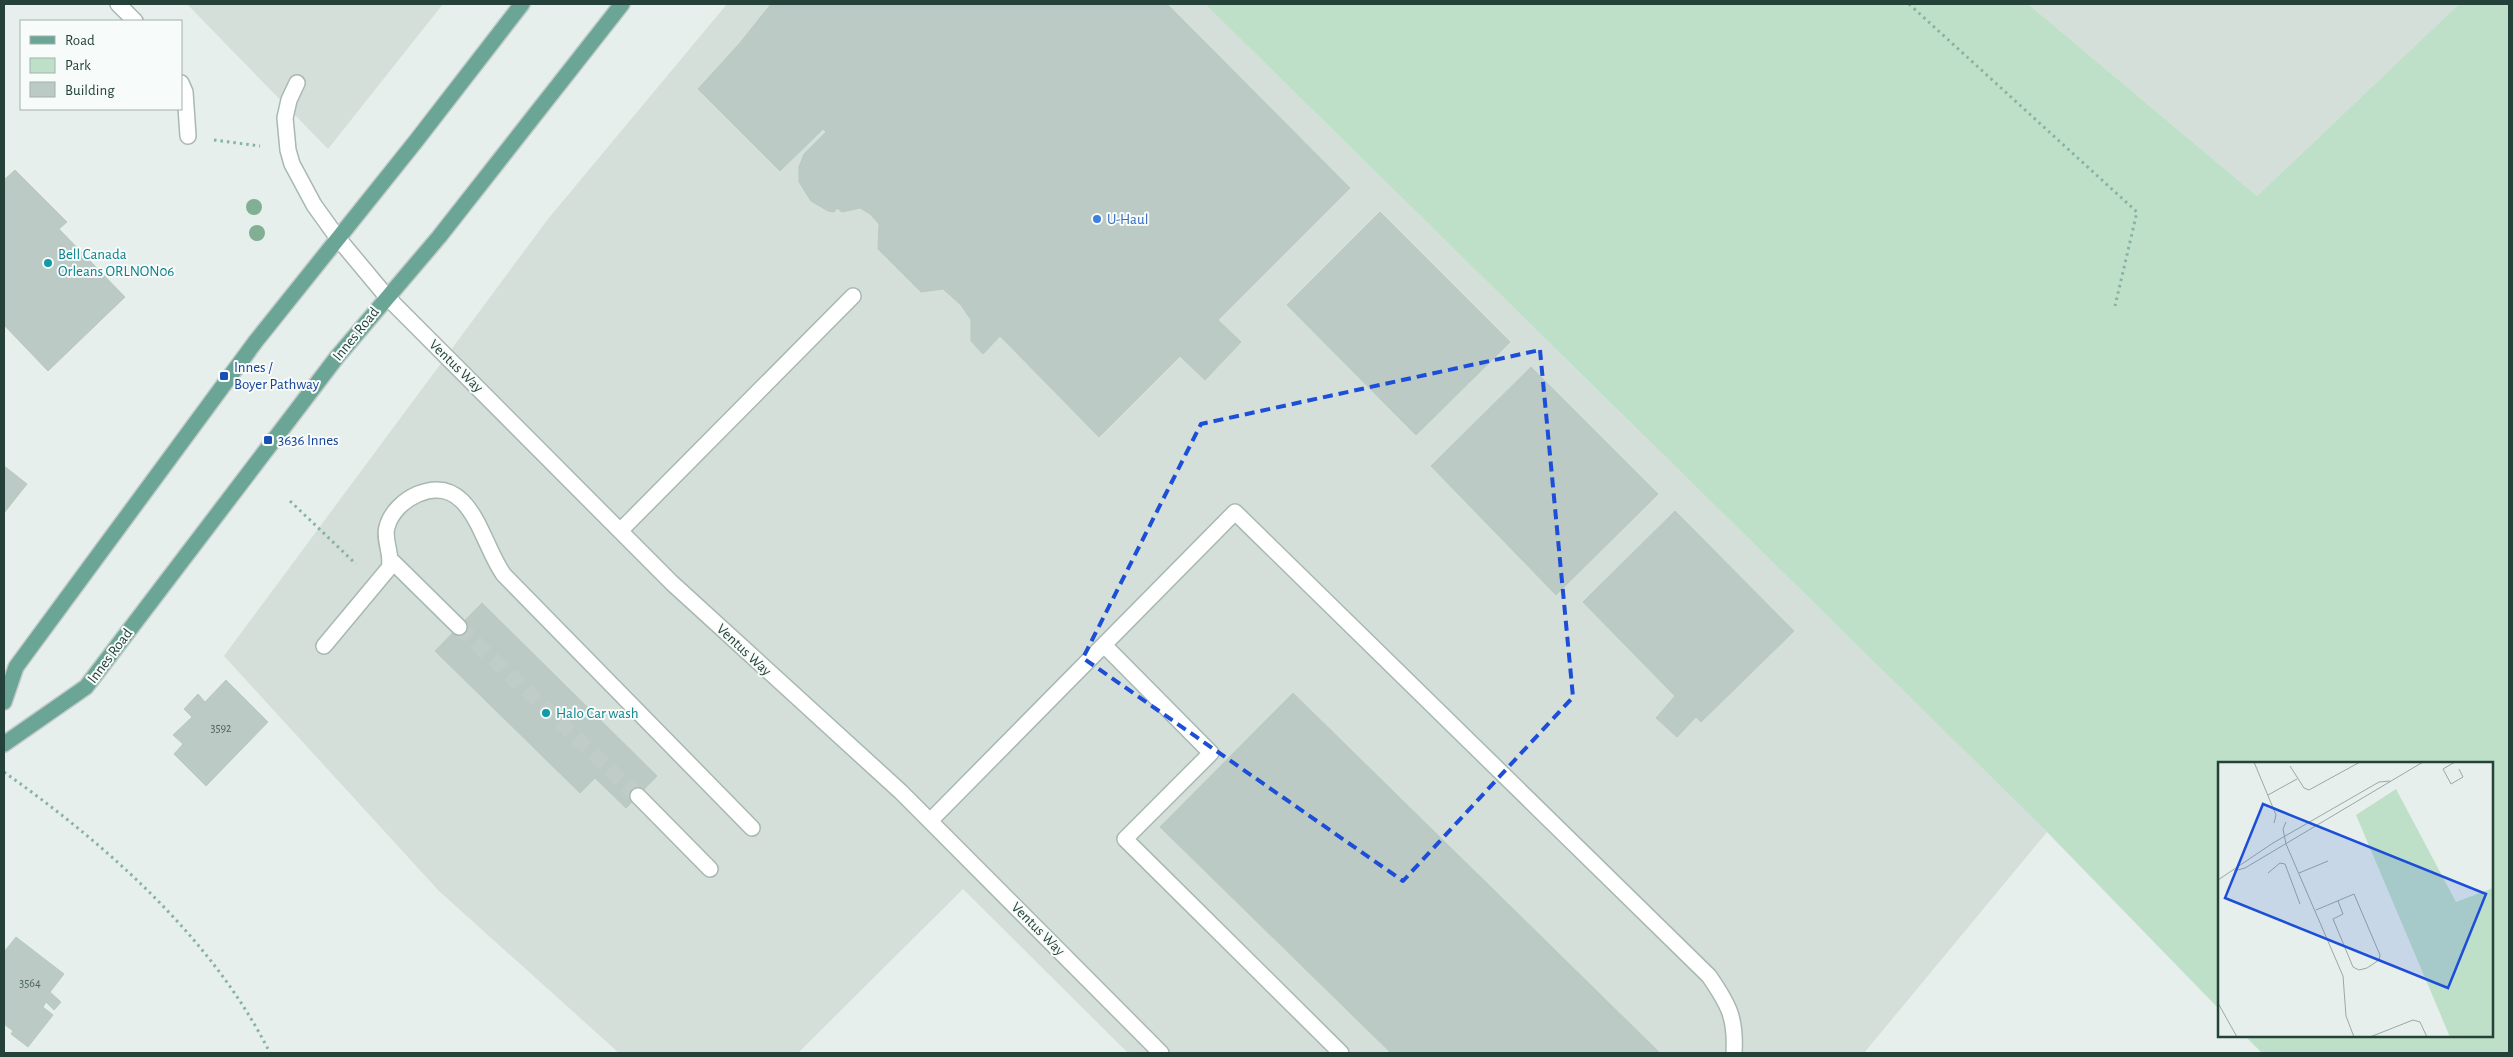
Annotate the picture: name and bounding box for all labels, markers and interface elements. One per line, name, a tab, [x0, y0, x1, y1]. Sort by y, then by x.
legend	[20, 20, 182, 110]
text: Road	[65, 33, 95, 48]
text: Park	[65, 58, 91, 73]
text: Building	[65, 83, 115, 98]
place label: U-Haul	[1107, 212, 1148, 227]
marker: U-Haul	[1091, 213, 1103, 225]
place label: Bell Canada Orleans ORLNON06	[58, 247, 174, 279]
marker: Bell Canada Orleans ORLNON06	[42, 257, 54, 269]
street label: Innes Road	[330, 304, 382, 364]
street label: Ventus Way	[426, 337, 486, 396]
place label: Innes / Boyer Pathway	[234, 360, 320, 392]
marker: Innes / Boyer Pathway	[218, 370, 230, 382]
place label: 3636 Innes	[278, 433, 339, 448]
marker: 3636 Innes	[262, 434, 274, 446]
street label: Ventus Way	[714, 621, 775, 679]
street label: Innes Road	[85, 626, 135, 686]
place label: Halo Car wash	[556, 706, 639, 721]
marker: Halo Car wash	[540, 707, 552, 719]
house number: 3592	[210, 722, 232, 734]
inset map	[2218, 762, 2493, 1037]
street label: Ventus Way	[1008, 899, 1068, 959]
house number: 3564	[19, 977, 41, 989]

